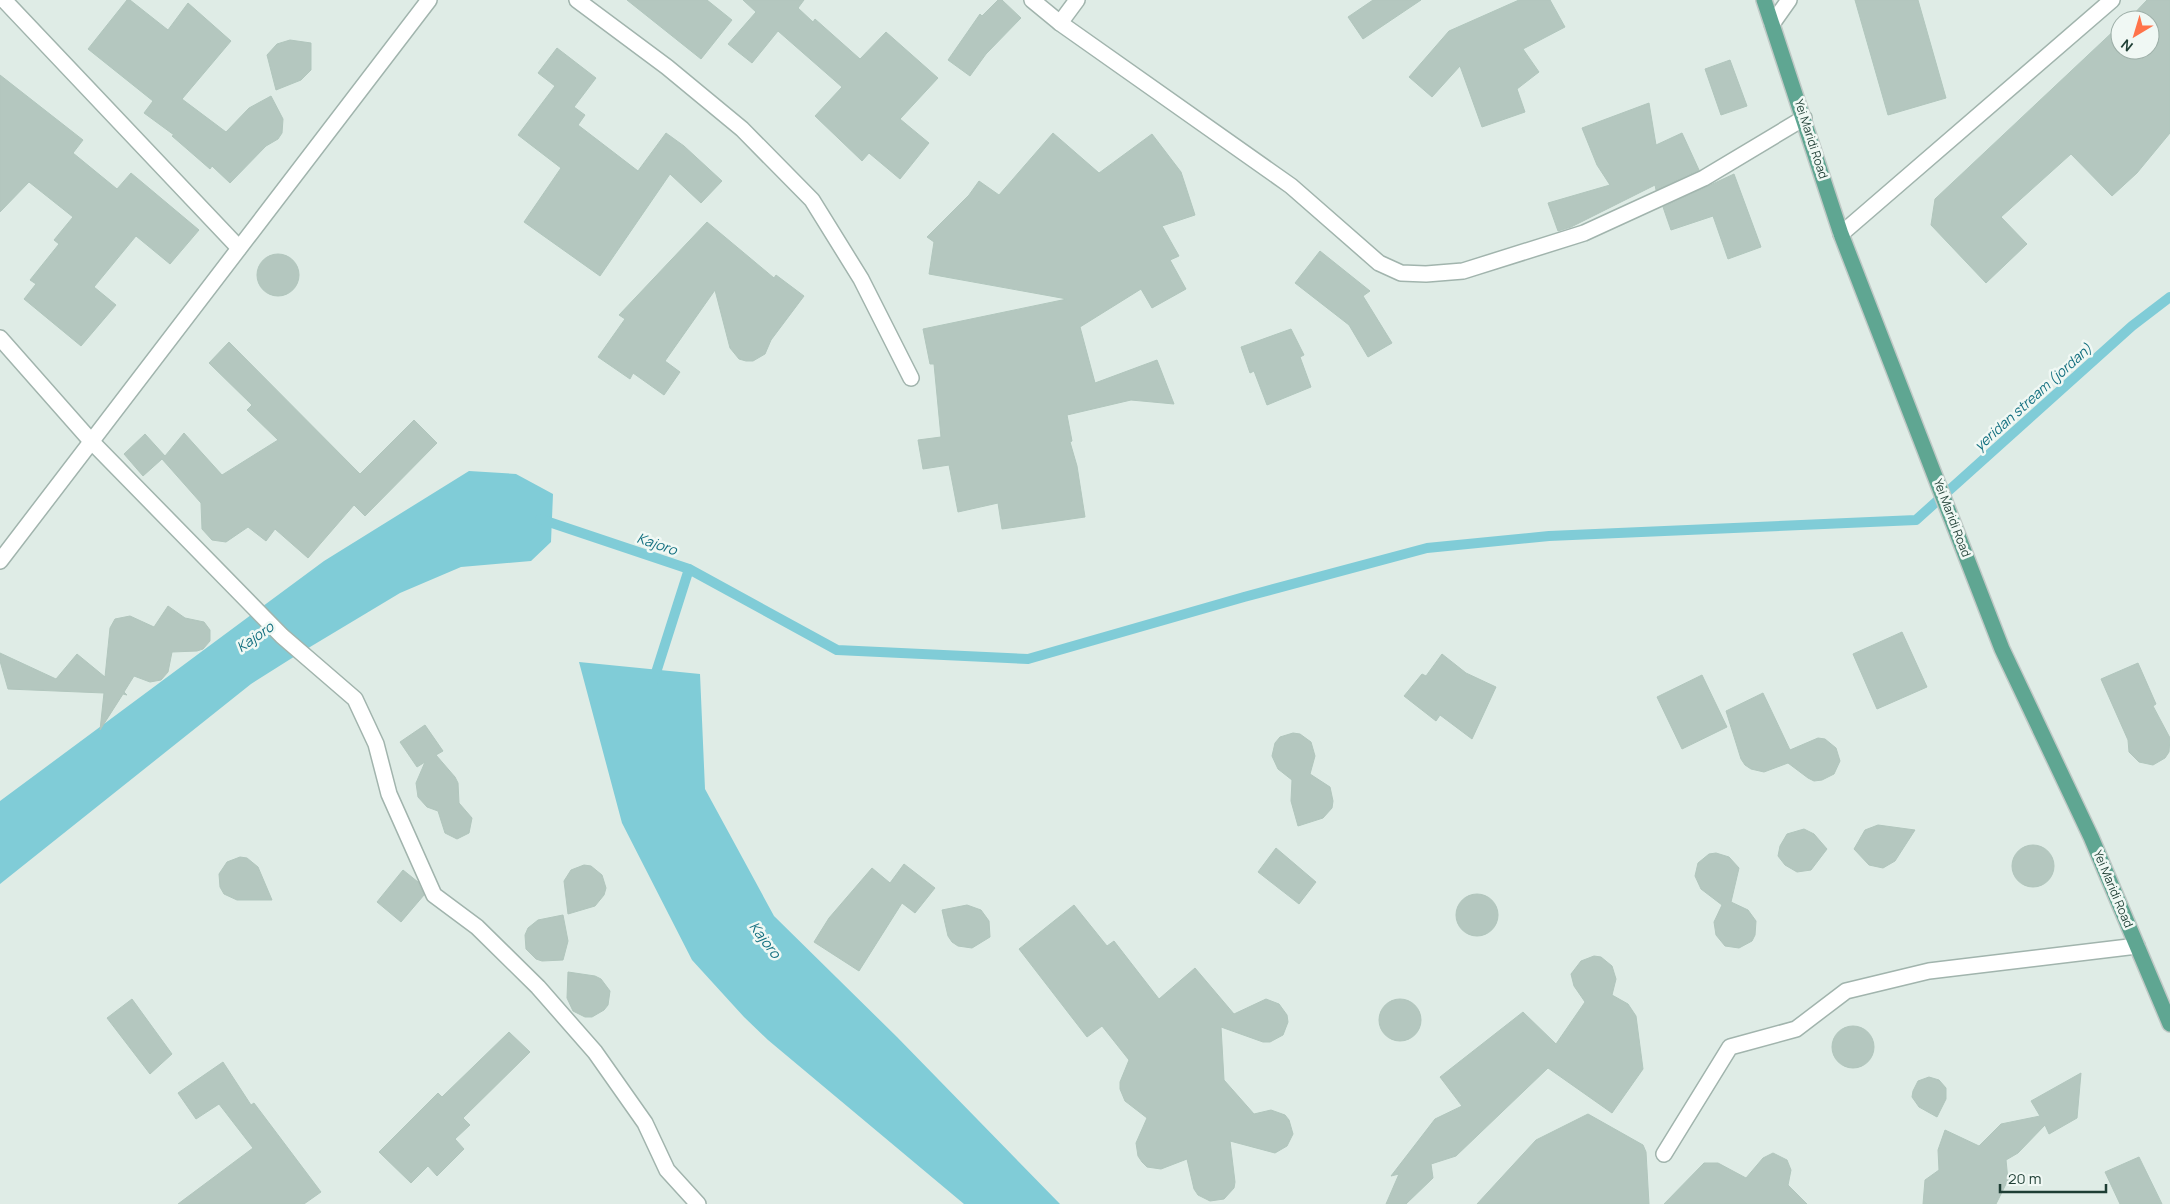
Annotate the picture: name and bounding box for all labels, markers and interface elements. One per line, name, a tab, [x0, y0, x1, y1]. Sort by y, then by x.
north arrow	[2110, 10, 2160, 60]
text: N	[2117, 35, 2137, 56]
street label: Yei Maridi Road	[1791, 97, 1832, 181]
water label: yeridan stream (jordan)	[1970, 339, 2096, 455]
street label: Yei Maridi Road	[1930, 476, 1975, 559]
water label: Kajoro	[635, 528, 680, 559]
water label: Kajoro	[232, 617, 278, 656]
street label: Yei Maridi Road	[2090, 847, 2137, 930]
water label: Kajoro	[745, 918, 786, 962]
scale bar	[2000, 1162, 2106, 1194]
text: 20 m	[2008, 1168, 2041, 1189]

